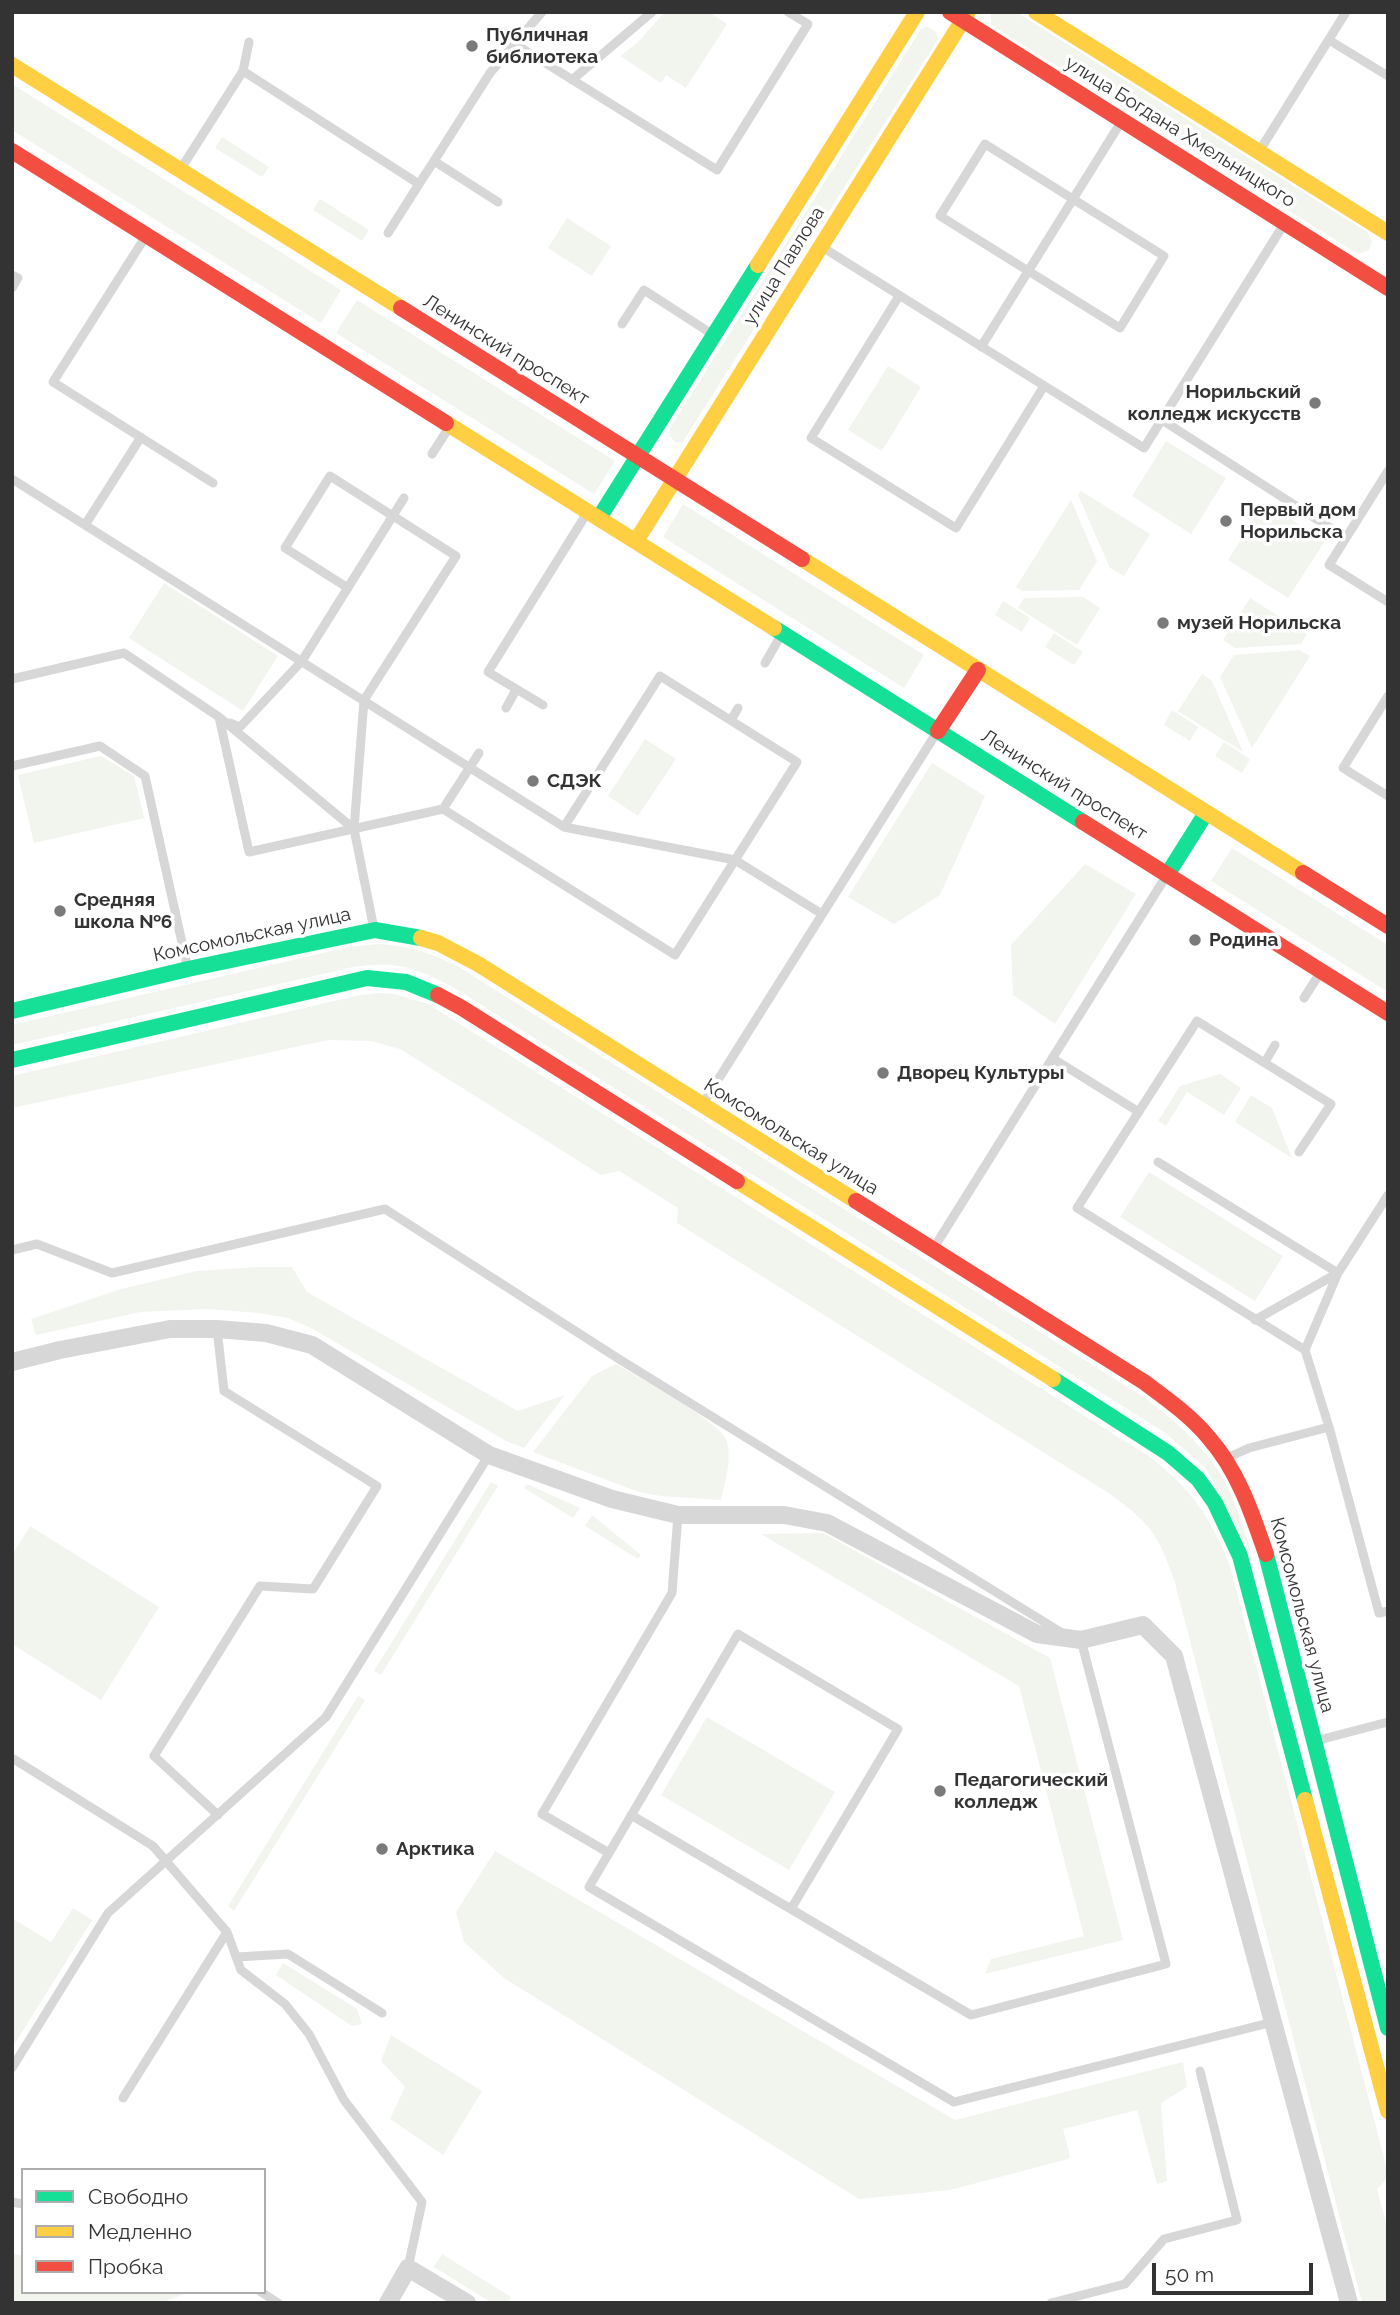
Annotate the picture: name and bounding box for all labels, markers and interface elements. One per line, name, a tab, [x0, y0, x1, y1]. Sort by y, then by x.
place label: Публичная библиотека	[486, 24, 598, 68]
marker: Публичная библиотека	[464, 38, 480, 54]
street label: улица Богдана Хмельницкого	[1061, 52, 1299, 212]
street label: улица Павлова	[738, 203, 830, 329]
street label: Ленинский проспект	[419, 290, 593, 410]
place label: Норильский колледж искусств	[1127, 381, 1301, 425]
marker: Норильский колледж искусств	[1307, 395, 1323, 411]
place label: Первый дом Норильска	[1240, 499, 1356, 543]
marker: Первый дом Норильска	[1218, 513, 1234, 529]
place label: музей Норильска	[1177, 612, 1341, 634]
marker: музей Норильска	[1155, 615, 1171, 631]
street label: Ленинский проспект	[977, 725, 1151, 845]
place label: СДЭК	[547, 770, 602, 792]
marker: СДЭК	[525, 773, 541, 789]
place label: Средняя школа №6	[74, 889, 172, 933]
marker: Средняя школа №6	[52, 903, 68, 919]
street label: Комсомольская улица	[151, 903, 353, 967]
place label: Родина	[1209, 929, 1278, 951]
marker: Родина	[1187, 932, 1203, 948]
place label: Дворец Культуры	[897, 1062, 1064, 1084]
marker: Дворец Культуры	[875, 1065, 891, 1081]
street label: Комсомольская улица	[700, 1074, 882, 1200]
street label: Комсомольская улица	[1265, 1515, 1339, 1715]
place label: Педагогический колледж	[954, 1769, 1108, 1813]
marker: Педагогический колледж	[932, 1783, 948, 1799]
place label: Арктика	[396, 1838, 474, 1860]
marker: Арктика	[374, 1841, 390, 1857]
legend	[21, 2168, 266, 2294]
text: Свободно	[88, 2184, 188, 2209]
text: Медленно	[88, 2219, 192, 2244]
scale bar	[1155, 2248, 1316, 2292]
text: Пробка	[88, 2254, 164, 2279]
text: 50 m	[1165, 2262, 1214, 2287]

